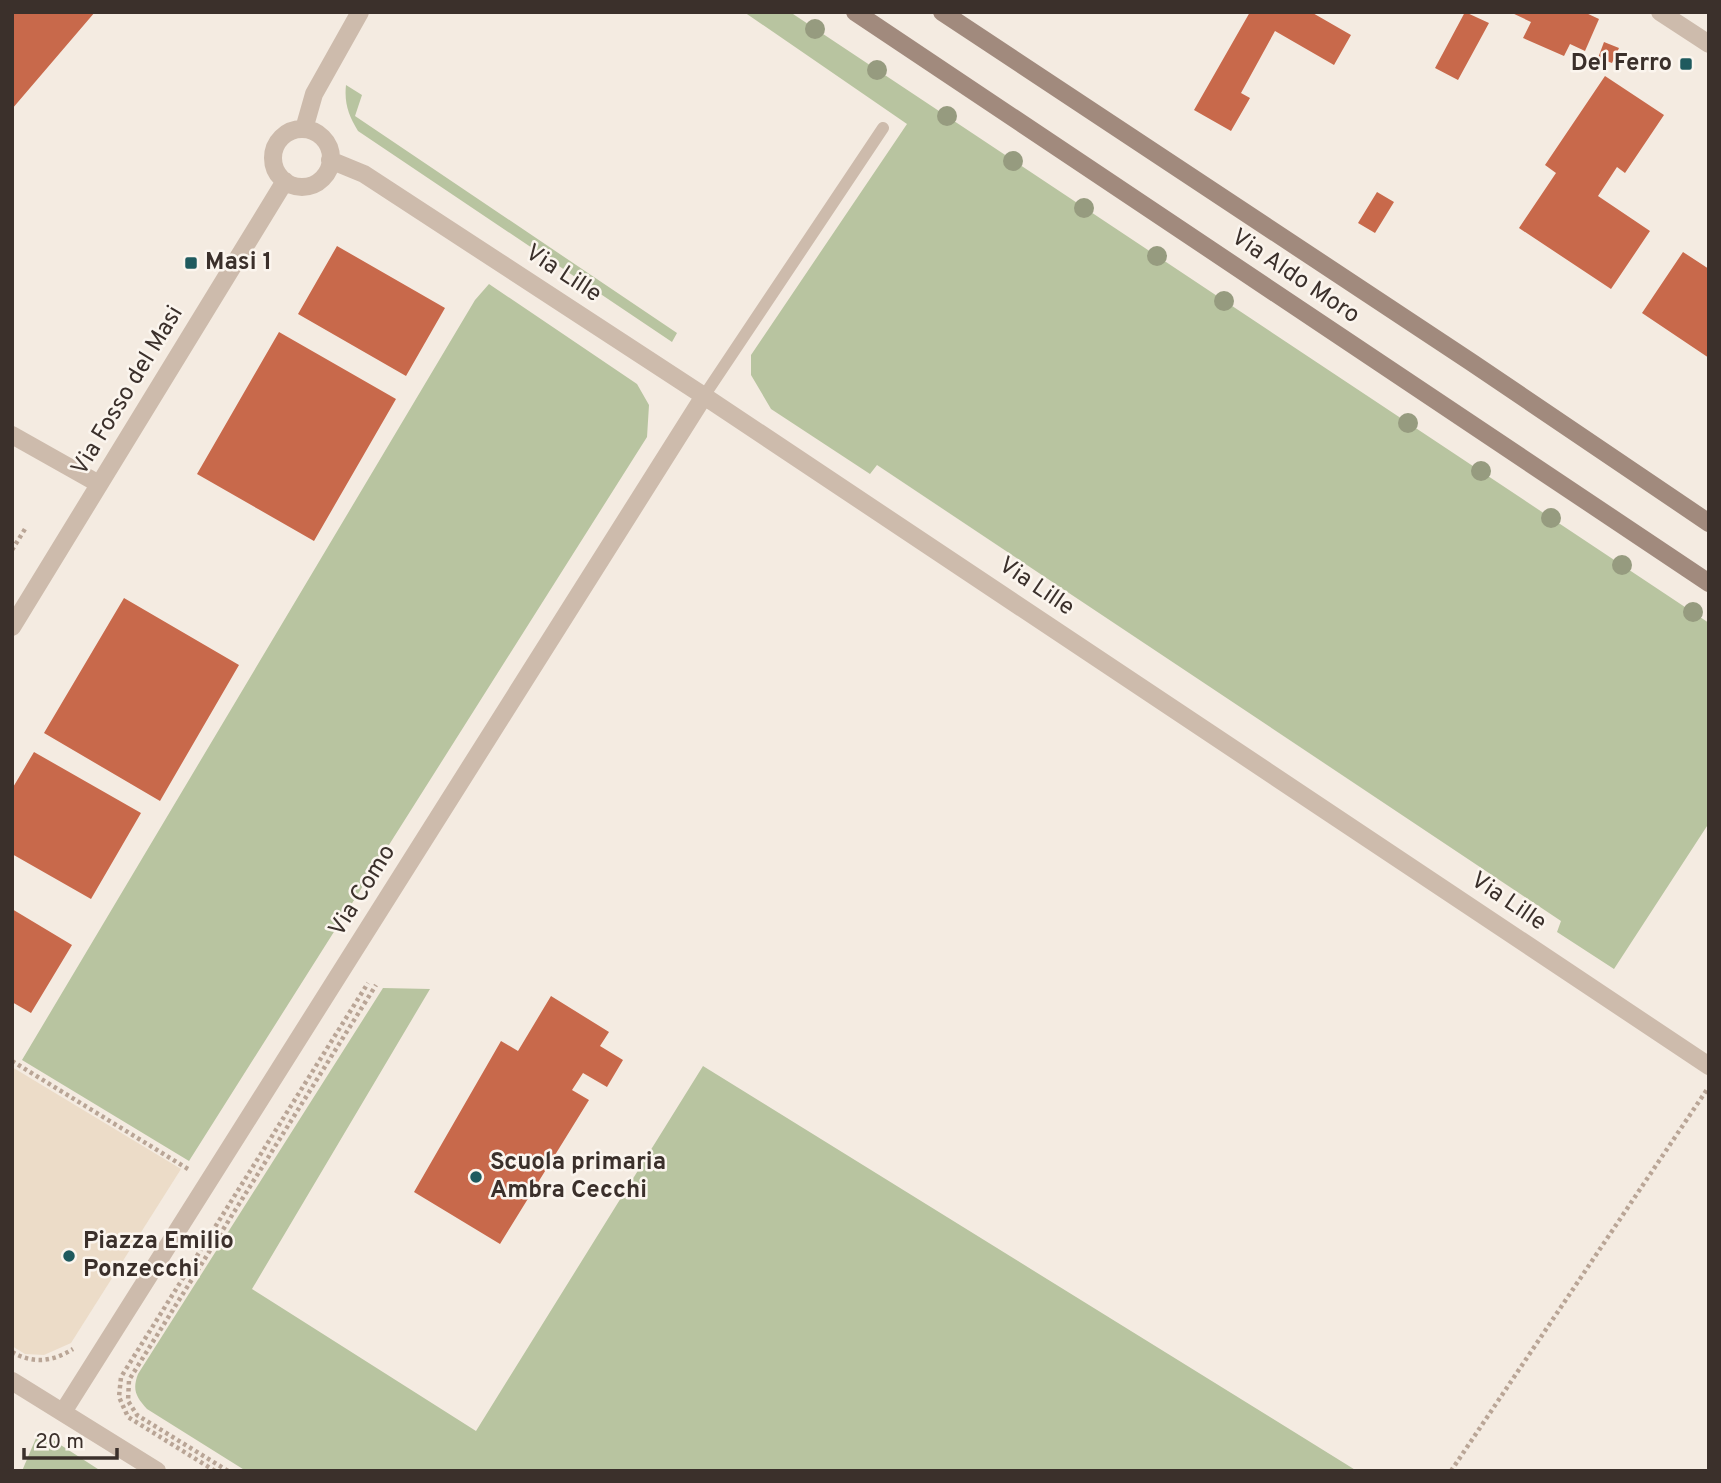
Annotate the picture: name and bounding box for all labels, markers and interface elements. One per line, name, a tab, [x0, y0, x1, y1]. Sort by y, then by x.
place label: Del Ferro	[1571, 49, 1672, 79]
marker: Del Ferro	[1678, 56, 1694, 72]
street label: Via Aldo Moro	[1225, 223, 1365, 331]
street label: Via Lille	[519, 238, 607, 310]
place label: Masi 1	[205, 248, 272, 278]
marker: Masi 1	[183, 255, 199, 271]
street label: Via Fosso del Masi	[65, 301, 191, 481]
street label: Via Lille	[992, 551, 1080, 623]
street label: Via Como	[323, 839, 403, 943]
street label: Via Lille	[1464, 866, 1552, 938]
place label: Scuola primaria Ambra Cecchi	[490, 1148, 666, 1206]
marker: Scuola primaria Ambra Cecchi	[468, 1169, 484, 1185]
place label: Piazza Emilio Ponzecchi	[83, 1227, 234, 1285]
marker: Piazza Emilio Ponzecchi	[61, 1248, 77, 1264]
scale bar	[24, 1416, 117, 1460]
text: 20 m	[35, 1429, 84, 1456]

